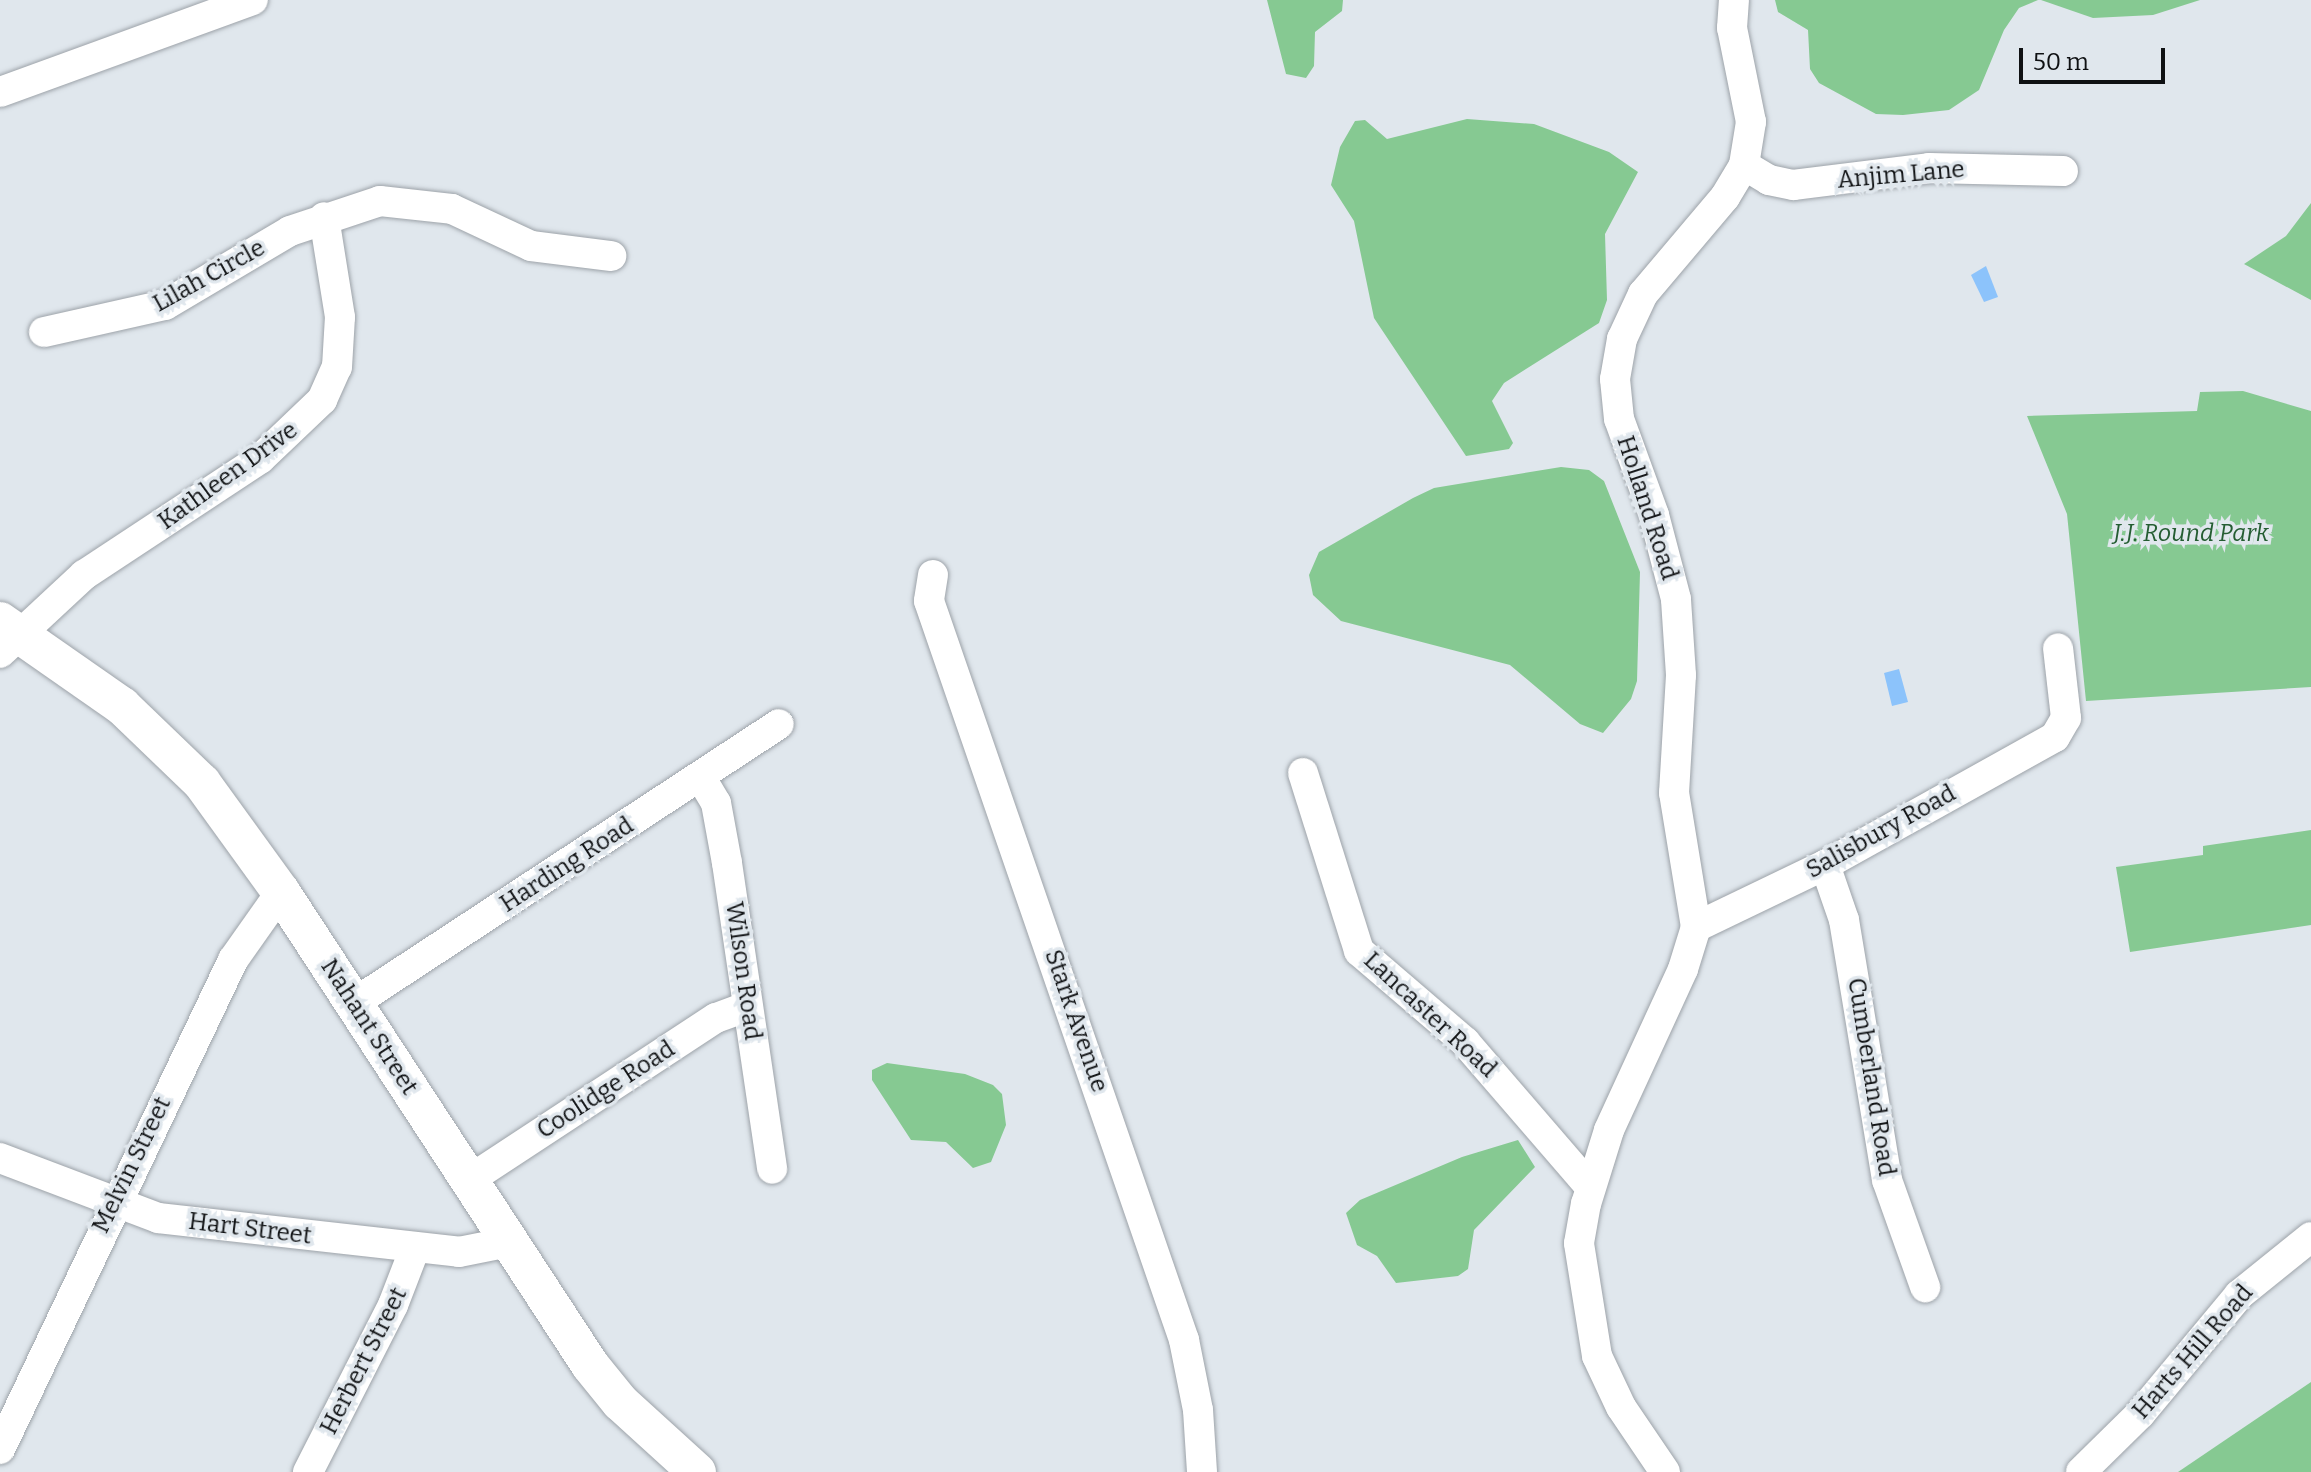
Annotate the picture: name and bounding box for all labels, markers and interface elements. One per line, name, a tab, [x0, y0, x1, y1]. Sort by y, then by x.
scale bar	[2023, 32, 2169, 82]
text: 50 m	[2033, 48, 2089, 76]
street label: Anjim Lane	[1836, 155, 1966, 195]
street label: Lilah Circle	[148, 234, 270, 318]
street label: Kathleen Drive	[153, 416, 303, 536]
street label: Holland Road	[1610, 432, 1684, 584]
park label: J.J. Round Park	[2113, 520, 2269, 548]
street label: Salisbury Road	[1801, 779, 1961, 885]
street label: Harding Road	[495, 811, 639, 919]
street label: Wilson Road	[719, 900, 767, 1042]
street label: Stark Avenue	[1038, 946, 1114, 1096]
street label: Lancaster Road	[1358, 946, 1502, 1084]
street label: Nahant Street	[314, 954, 424, 1100]
street label: Cumberland Road	[1841, 976, 1901, 1178]
street label: Coolidge Road	[532, 1035, 680, 1145]
street label: Melvin Street	[87, 1092, 177, 1238]
street label: Hart Street	[187, 1207, 313, 1251]
street label: Harts Hill Road	[2127, 1279, 2259, 1425]
street label: Herbert Street	[315, 1283, 413, 1439]

